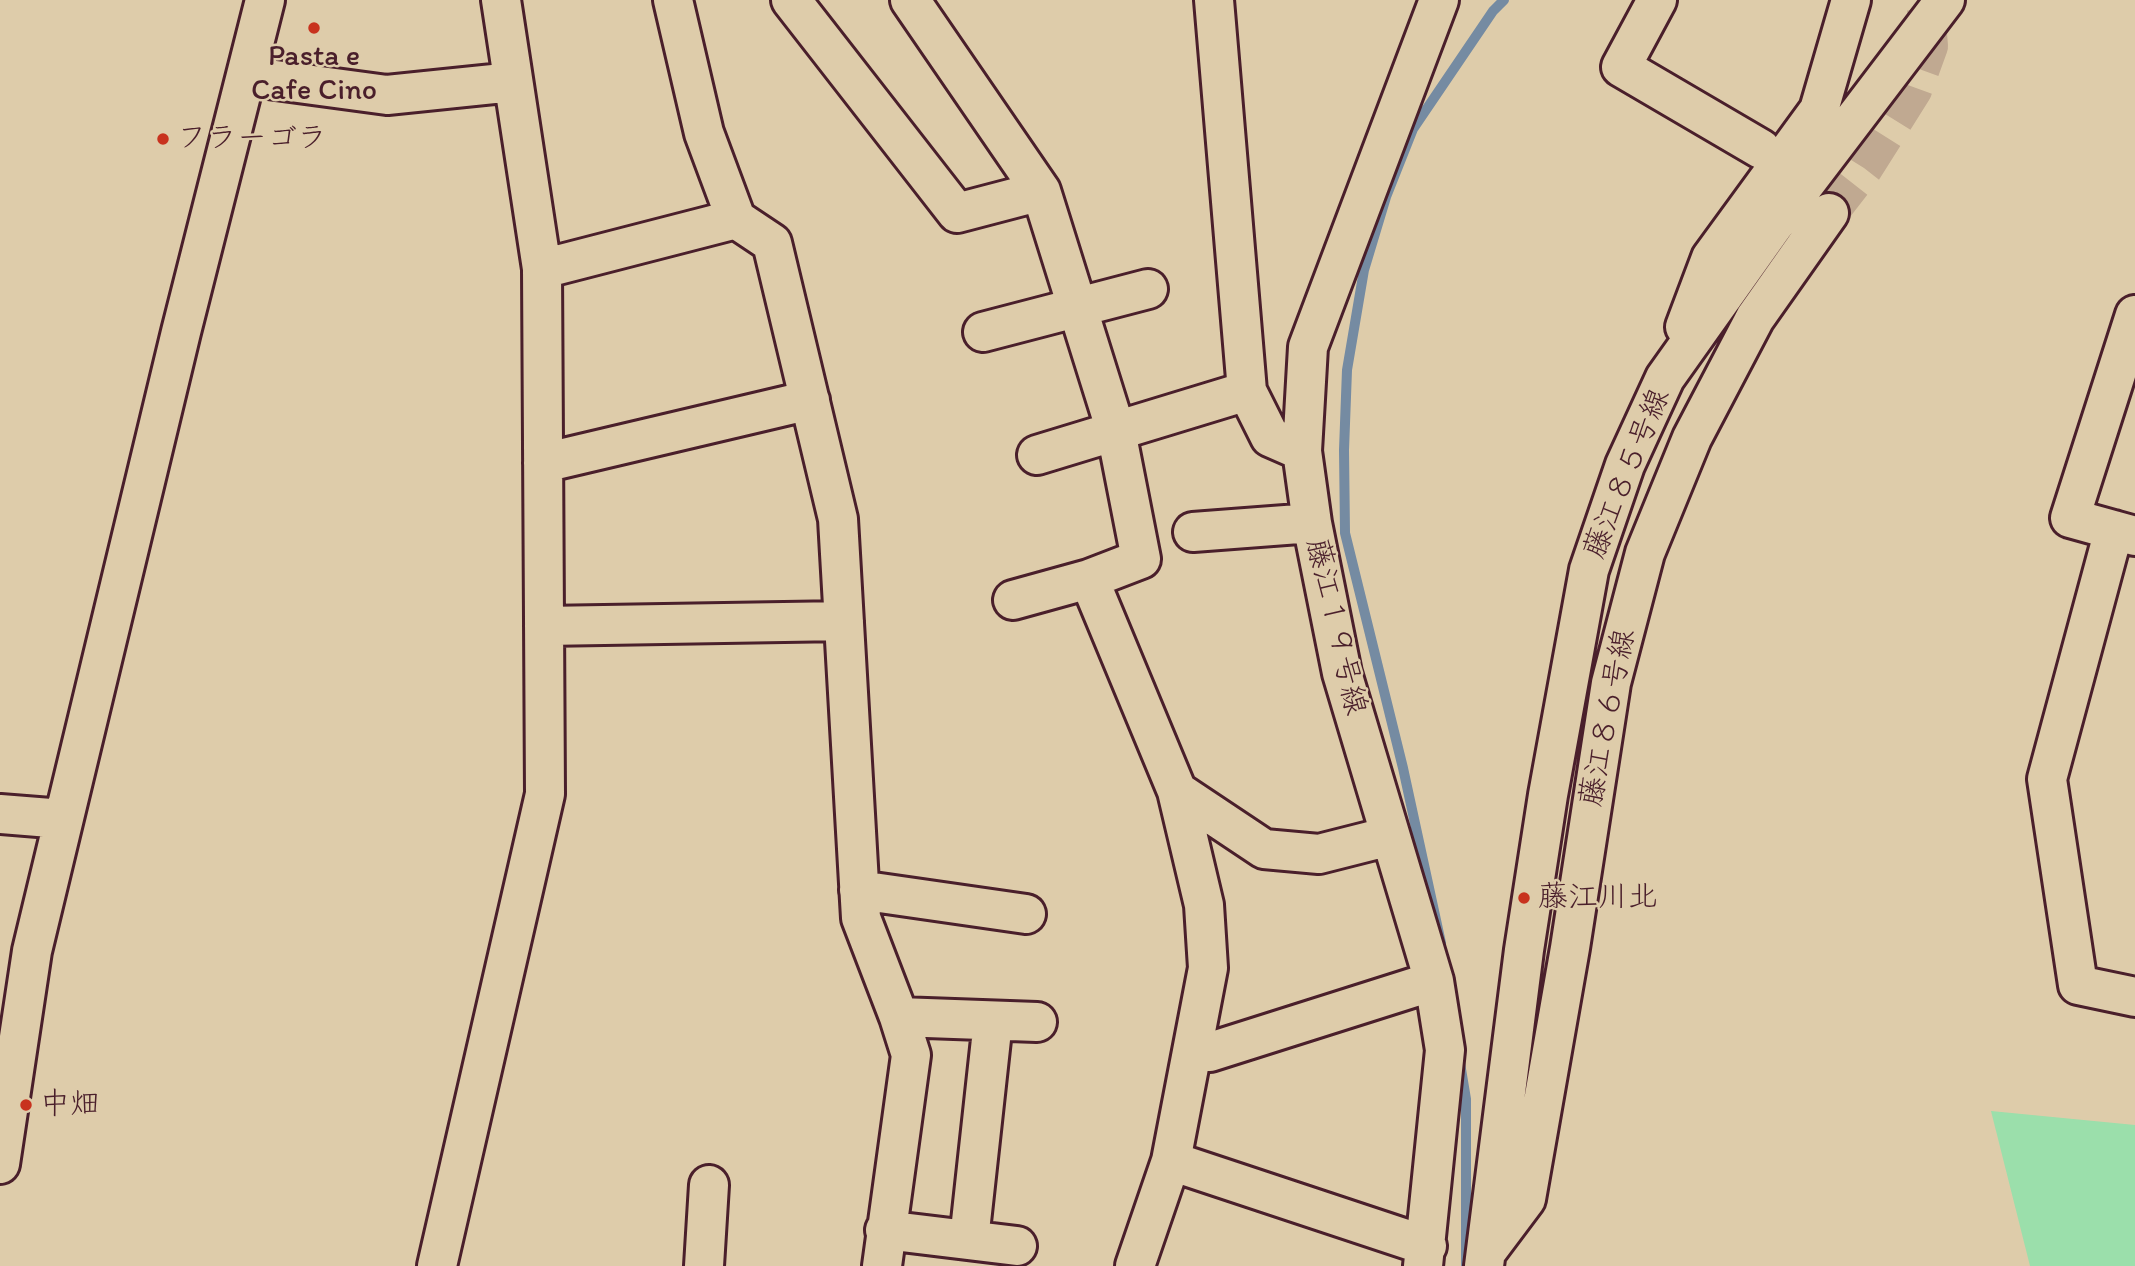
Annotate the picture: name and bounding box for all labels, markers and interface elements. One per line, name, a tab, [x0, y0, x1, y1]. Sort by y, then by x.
marker: Pasta e Cafe Cino	[306, 20, 322, 36]
place label: Pasta e Cafe Cino	[251, 39, 377, 110]
place label: フラーゴラ	[177, 121, 327, 157]
marker: フラーゴラ	[155, 131, 171, 147]
street label: 藤江８５号線	[1578, 384, 1678, 564]
street label: 藤江１９号線	[1297, 535, 1373, 719]
street label: 藤江８６号線	[1574, 626, 1644, 810]
place label: 藤江川北	[1538, 880, 1658, 916]
marker: 藤江川北	[1516, 890, 1532, 906]
place label: 中畑	[40, 1087, 100, 1123]
marker: 中畑	[18, 1097, 34, 1113]

